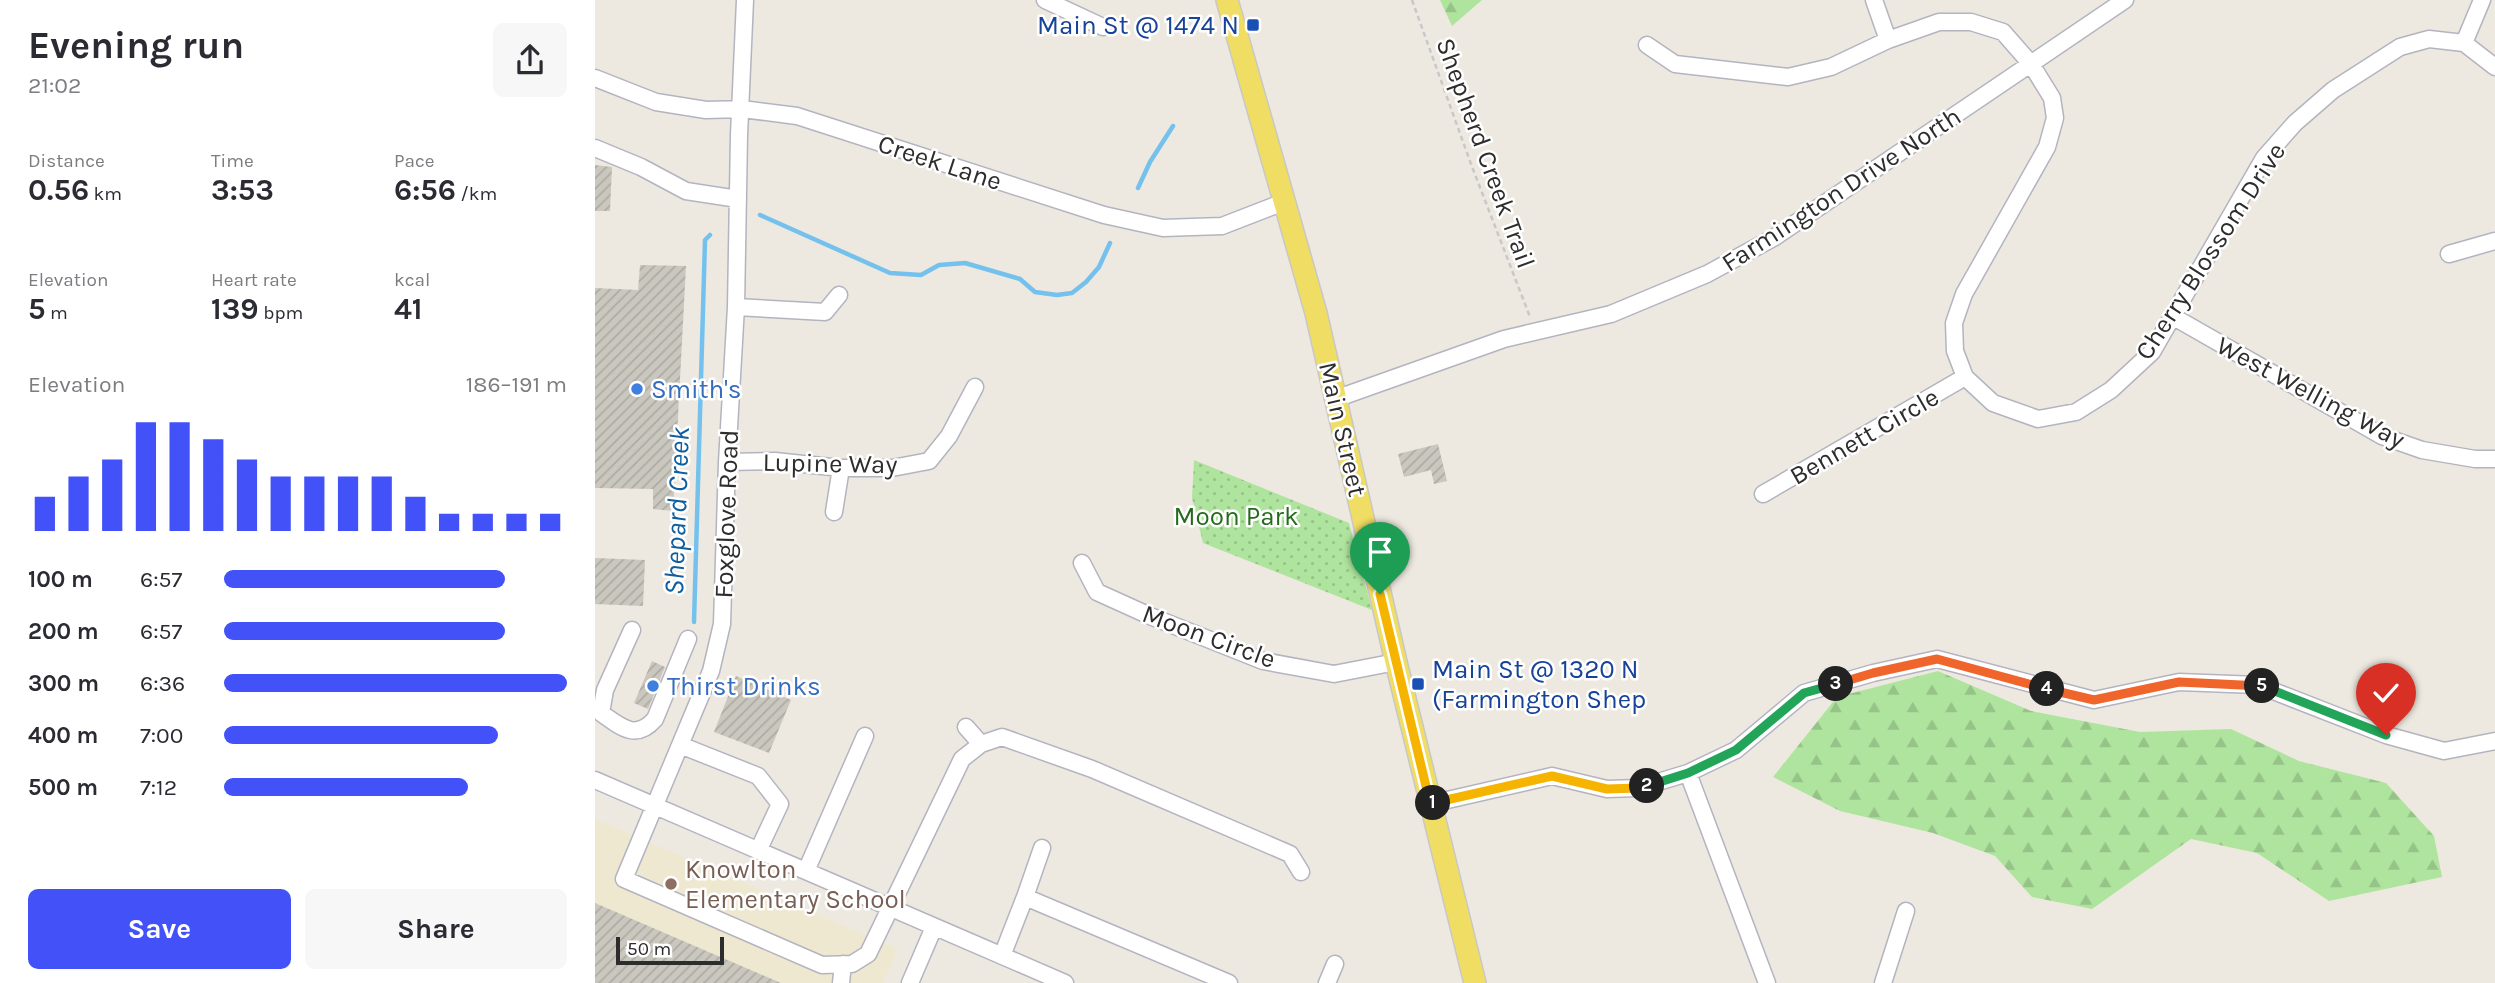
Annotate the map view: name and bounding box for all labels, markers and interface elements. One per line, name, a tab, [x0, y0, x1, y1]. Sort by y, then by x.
place label: Main St @ 1474 N	[1037, 10, 1239, 41]
marker: Main St @ 1474 N	[1245, 17, 1261, 33]
text: Evening run	[28, 23, 244, 68]
button: share	[493, 23, 567, 97]
street label: Shepherd Creek Trail	[1429, 34, 1542, 273]
text: 21:02	[28, 72, 81, 99]
street label: Farmington Drive North	[1716, 101, 1967, 278]
street label: Creek Lane	[874, 128, 1006, 197]
street label: Cherry Blossom Drive	[2129, 137, 2292, 366]
text: Distance	[28, 150, 105, 172]
text: Time	[211, 150, 254, 172]
text: Pace	[394, 150, 435, 172]
text: 0.56	[28, 172, 89, 208]
text: 3:53	[211, 172, 274, 208]
text: 6:56	[394, 172, 456, 208]
text: km	[89, 183, 122, 205]
text: /km	[456, 183, 497, 205]
text: Elevation	[28, 269, 108, 291]
text: Heart rate	[211, 269, 297, 291]
text: kcal	[394, 269, 430, 291]
text: 5	[28, 291, 45, 327]
text: 139	[211, 291, 259, 327]
text: 41	[394, 291, 423, 327]
text: m	[45, 302, 68, 324]
text: bpm	[259, 302, 303, 324]
street label: West Welling Way	[2211, 330, 2410, 455]
street label: Main Street	[1312, 359, 1373, 500]
text: Elevation	[28, 371, 125, 398]
text: 186–191 m	[466, 371, 567, 398]
place label: Smith's	[651, 374, 741, 405]
marker: Smith's	[629, 381, 645, 397]
street label: Bennett Circle	[1784, 381, 1944, 492]
water label: Shepard Creek	[657, 426, 696, 596]
street label: Foxglove Road	[708, 429, 745, 599]
street label: Lupine Way	[762, 447, 898, 480]
park label: Moon Park	[1173, 501, 1299, 532]
pin	[1350, 522, 1410, 594]
icon: arrive	[1361, 533, 1399, 571]
text: 100 m	[28, 566, 93, 593]
text: 6:57	[140, 566, 182, 593]
street label: Moon Circle	[1138, 598, 1280, 675]
text: 200 m	[28, 618, 99, 645]
text: 6:57	[140, 618, 182, 645]
place label: Main St @ 1320 N (Farmington Shep	[1432, 654, 1646, 715]
pin	[2356, 663, 2416, 735]
pin: 3	[1819, 666, 1853, 702]
pin: 5	[2245, 668, 2279, 704]
text: 300 m	[28, 670, 99, 697]
text: 6:36	[140, 670, 185, 697]
place label: Thirst Drinks	[667, 671, 821, 702]
text: 3	[1830, 672, 1841, 694]
pin: 4	[2029, 672, 2065, 706]
text: 5	[2256, 674, 2267, 696]
icon: check	[2367, 674, 2405, 712]
marker: Main St @ 1320 N (Farmington Shep	[1410, 676, 1426, 692]
text: 4	[2041, 677, 2052, 699]
marker: Thirst Drinks	[645, 678, 661, 694]
text: 400 m	[28, 722, 98, 749]
text: 7:00	[140, 722, 183, 749]
pin: 2	[1629, 768, 1665, 804]
text: 500 m	[28, 774, 98, 801]
text: 7:12	[140, 774, 177, 801]
text: 2	[1641, 774, 1652, 796]
pin: 1	[1415, 786, 1451, 820]
text: 1	[1429, 791, 1436, 813]
place label: Knowlton Elementary School	[685, 854, 906, 915]
marker: Knowlton Elementary School	[663, 876, 679, 892]
button: Save	[28, 889, 291, 969]
button: Share	[305, 889, 567, 969]
scale bar	[616, 934, 725, 966]
text: 50 m	[627, 938, 671, 960]

